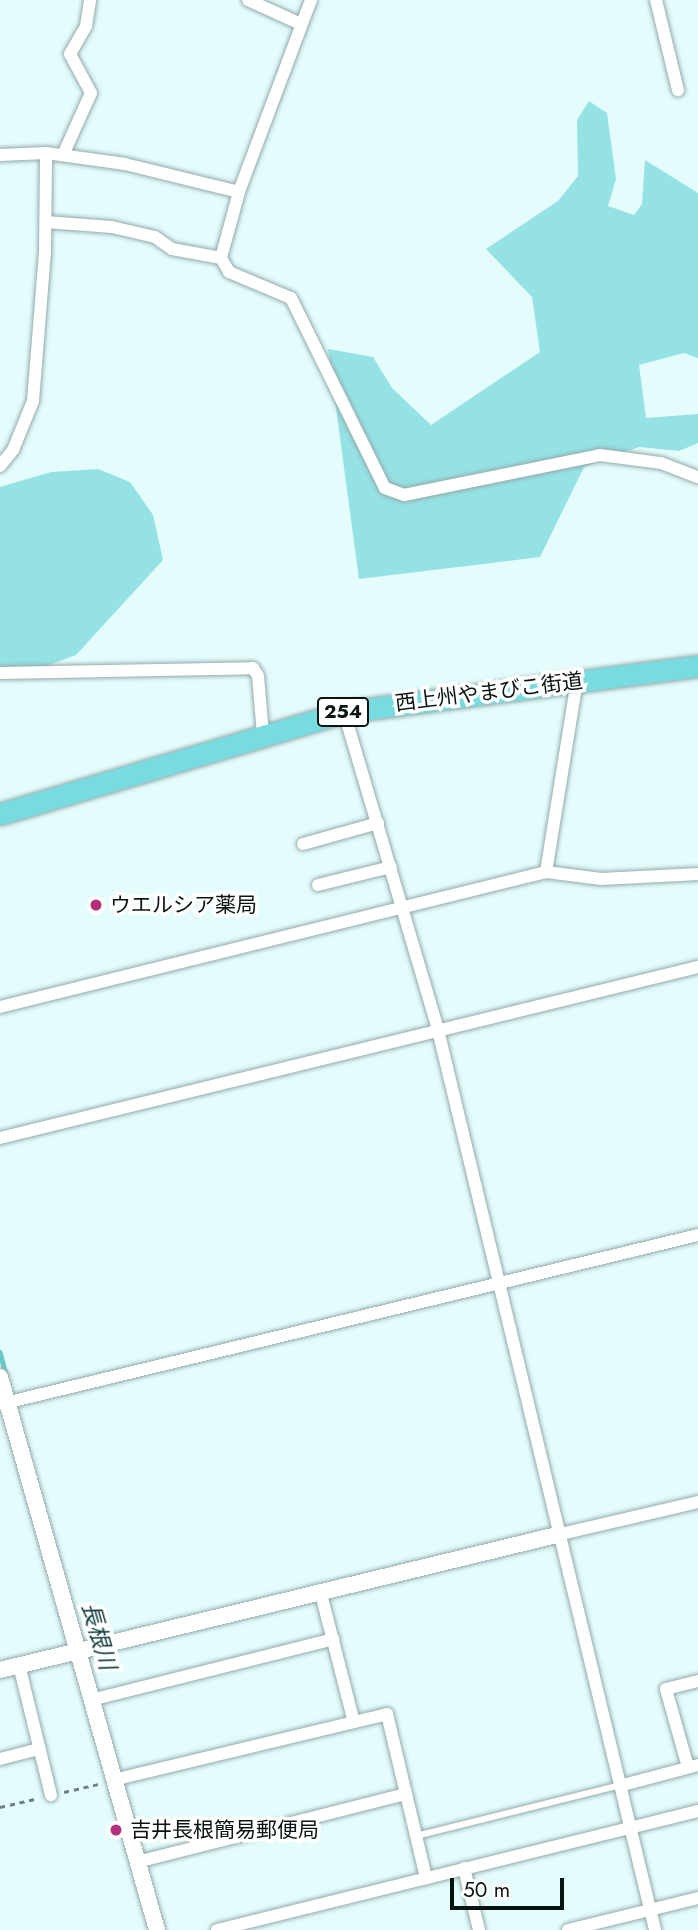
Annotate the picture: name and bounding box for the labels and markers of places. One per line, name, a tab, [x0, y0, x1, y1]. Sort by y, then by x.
place label: ウエルシア薬局	[110, 892, 257, 918]
marker: ウエルシア薬局	[88, 897, 104, 913]
place label: 吉井長根簡易郵便局	[130, 1817, 319, 1843]
marker: 吉井長根簡易郵便局	[108, 1822, 124, 1838]

